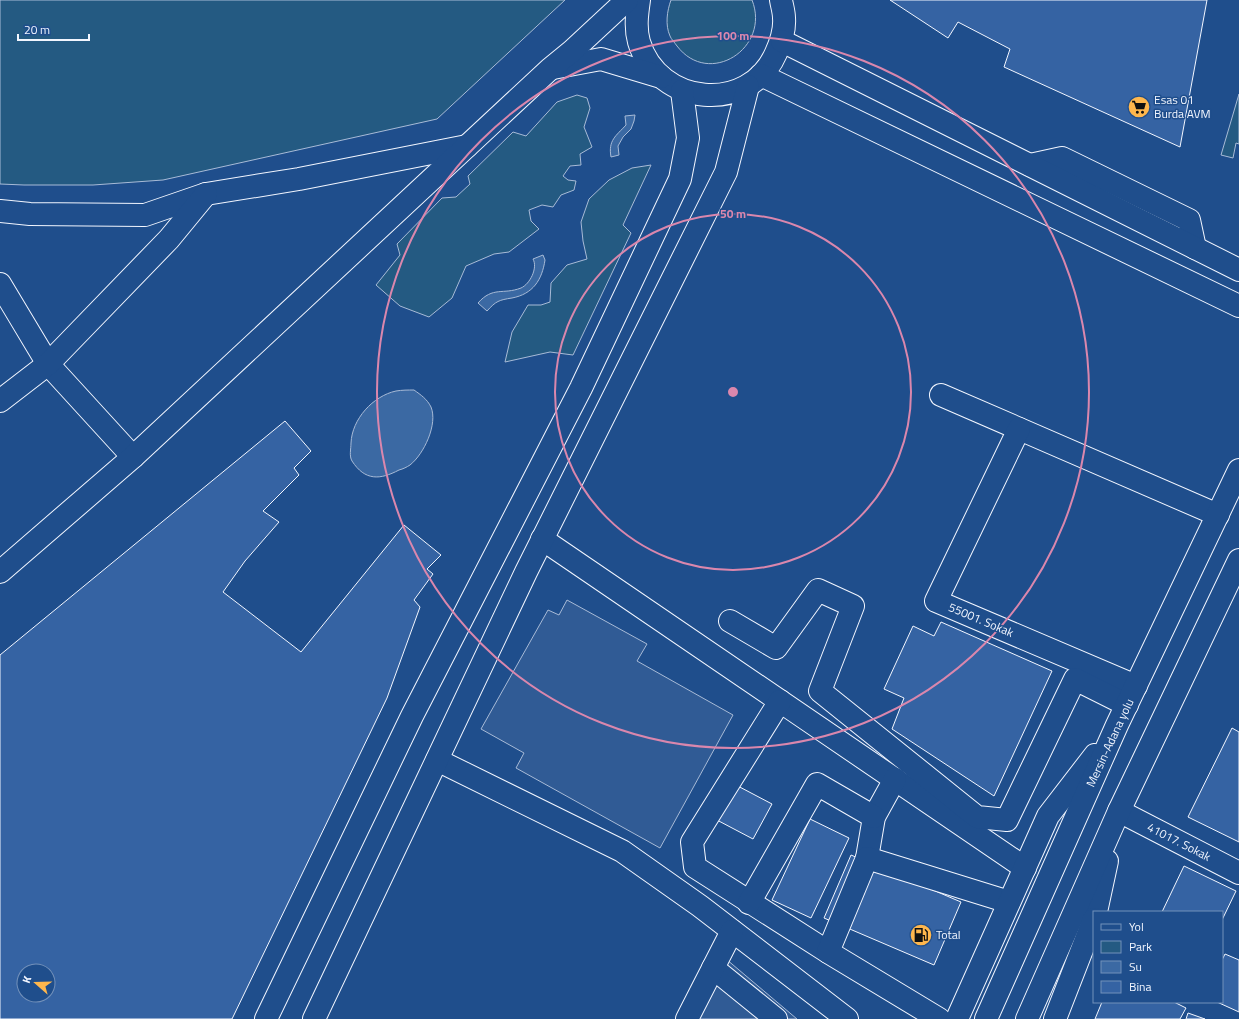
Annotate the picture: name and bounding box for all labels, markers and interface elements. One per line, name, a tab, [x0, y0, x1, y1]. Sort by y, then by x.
scale bar	[18, 16, 89, 42]
text: 20 m	[24, 20, 50, 39]
text: 100 m	[717, 26, 749, 45]
place label: Esas 01 Burda AVM	[1154, 90, 1211, 123]
supermarket icon: Esas 01 Burda AVM	[1126, 94, 1152, 120]
text: 50 m	[720, 204, 746, 223]
centre of rings	[726, 385, 740, 399]
street label: 55001. Sokak	[946, 597, 1017, 642]
street label: Mersin-Adana yolu	[1081, 695, 1138, 790]
street label: 41017. Sokak	[1144, 817, 1215, 866]
legend	[1093, 911, 1223, 1003]
text: Yol	[1129, 917, 1144, 936]
fuel station icon: Total	[908, 922, 934, 948]
place label: Total	[936, 925, 961, 944]
text: Park	[1129, 937, 1152, 956]
text: Su	[1129, 957, 1142, 976]
north arrow	[16, 963, 56, 1003]
text: K	[18, 973, 35, 985]
text: Bina	[1129, 977, 1151, 996]

